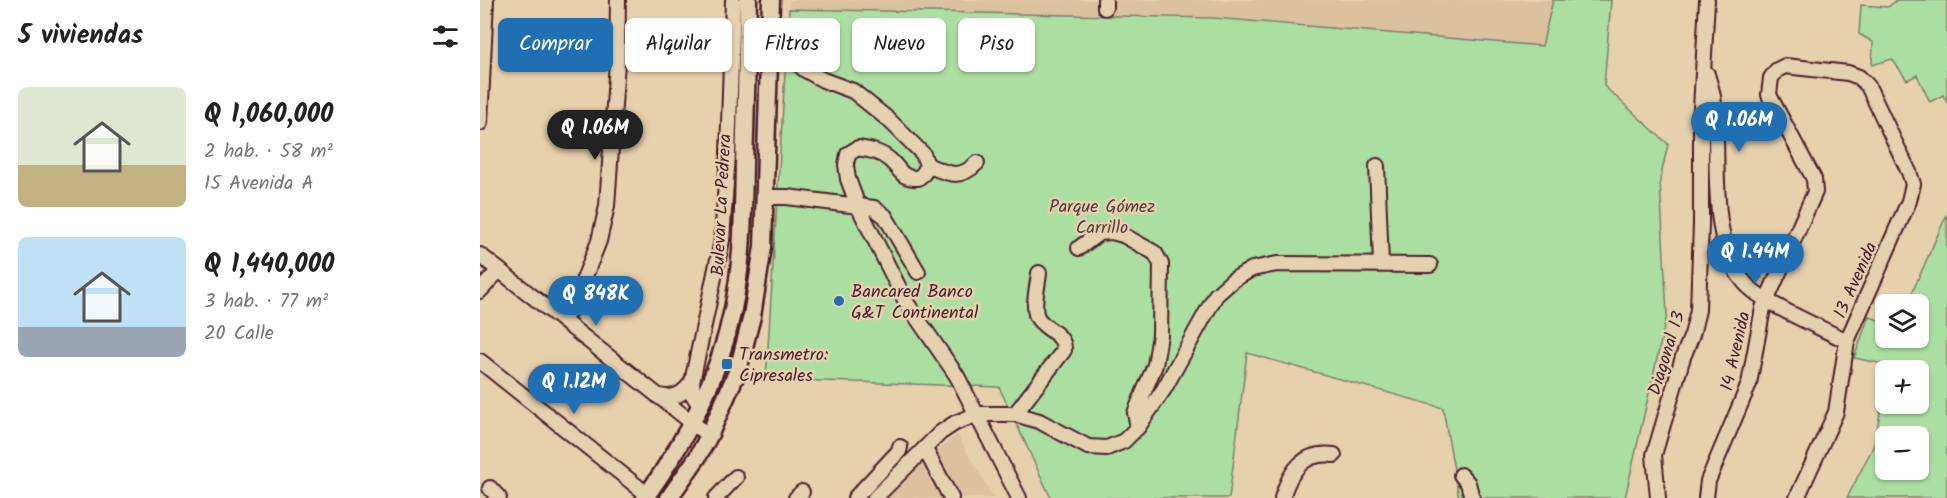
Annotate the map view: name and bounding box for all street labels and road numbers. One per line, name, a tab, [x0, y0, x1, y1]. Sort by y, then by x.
street label: Bulevar La Pedrera	[704, 133, 741, 277]
street label: 13 Avenida	[1827, 238, 1886, 324]
street label: Diagonal 13	[1641, 308, 1694, 399]
street label: 14 Avenida	[1713, 309, 1760, 394]

